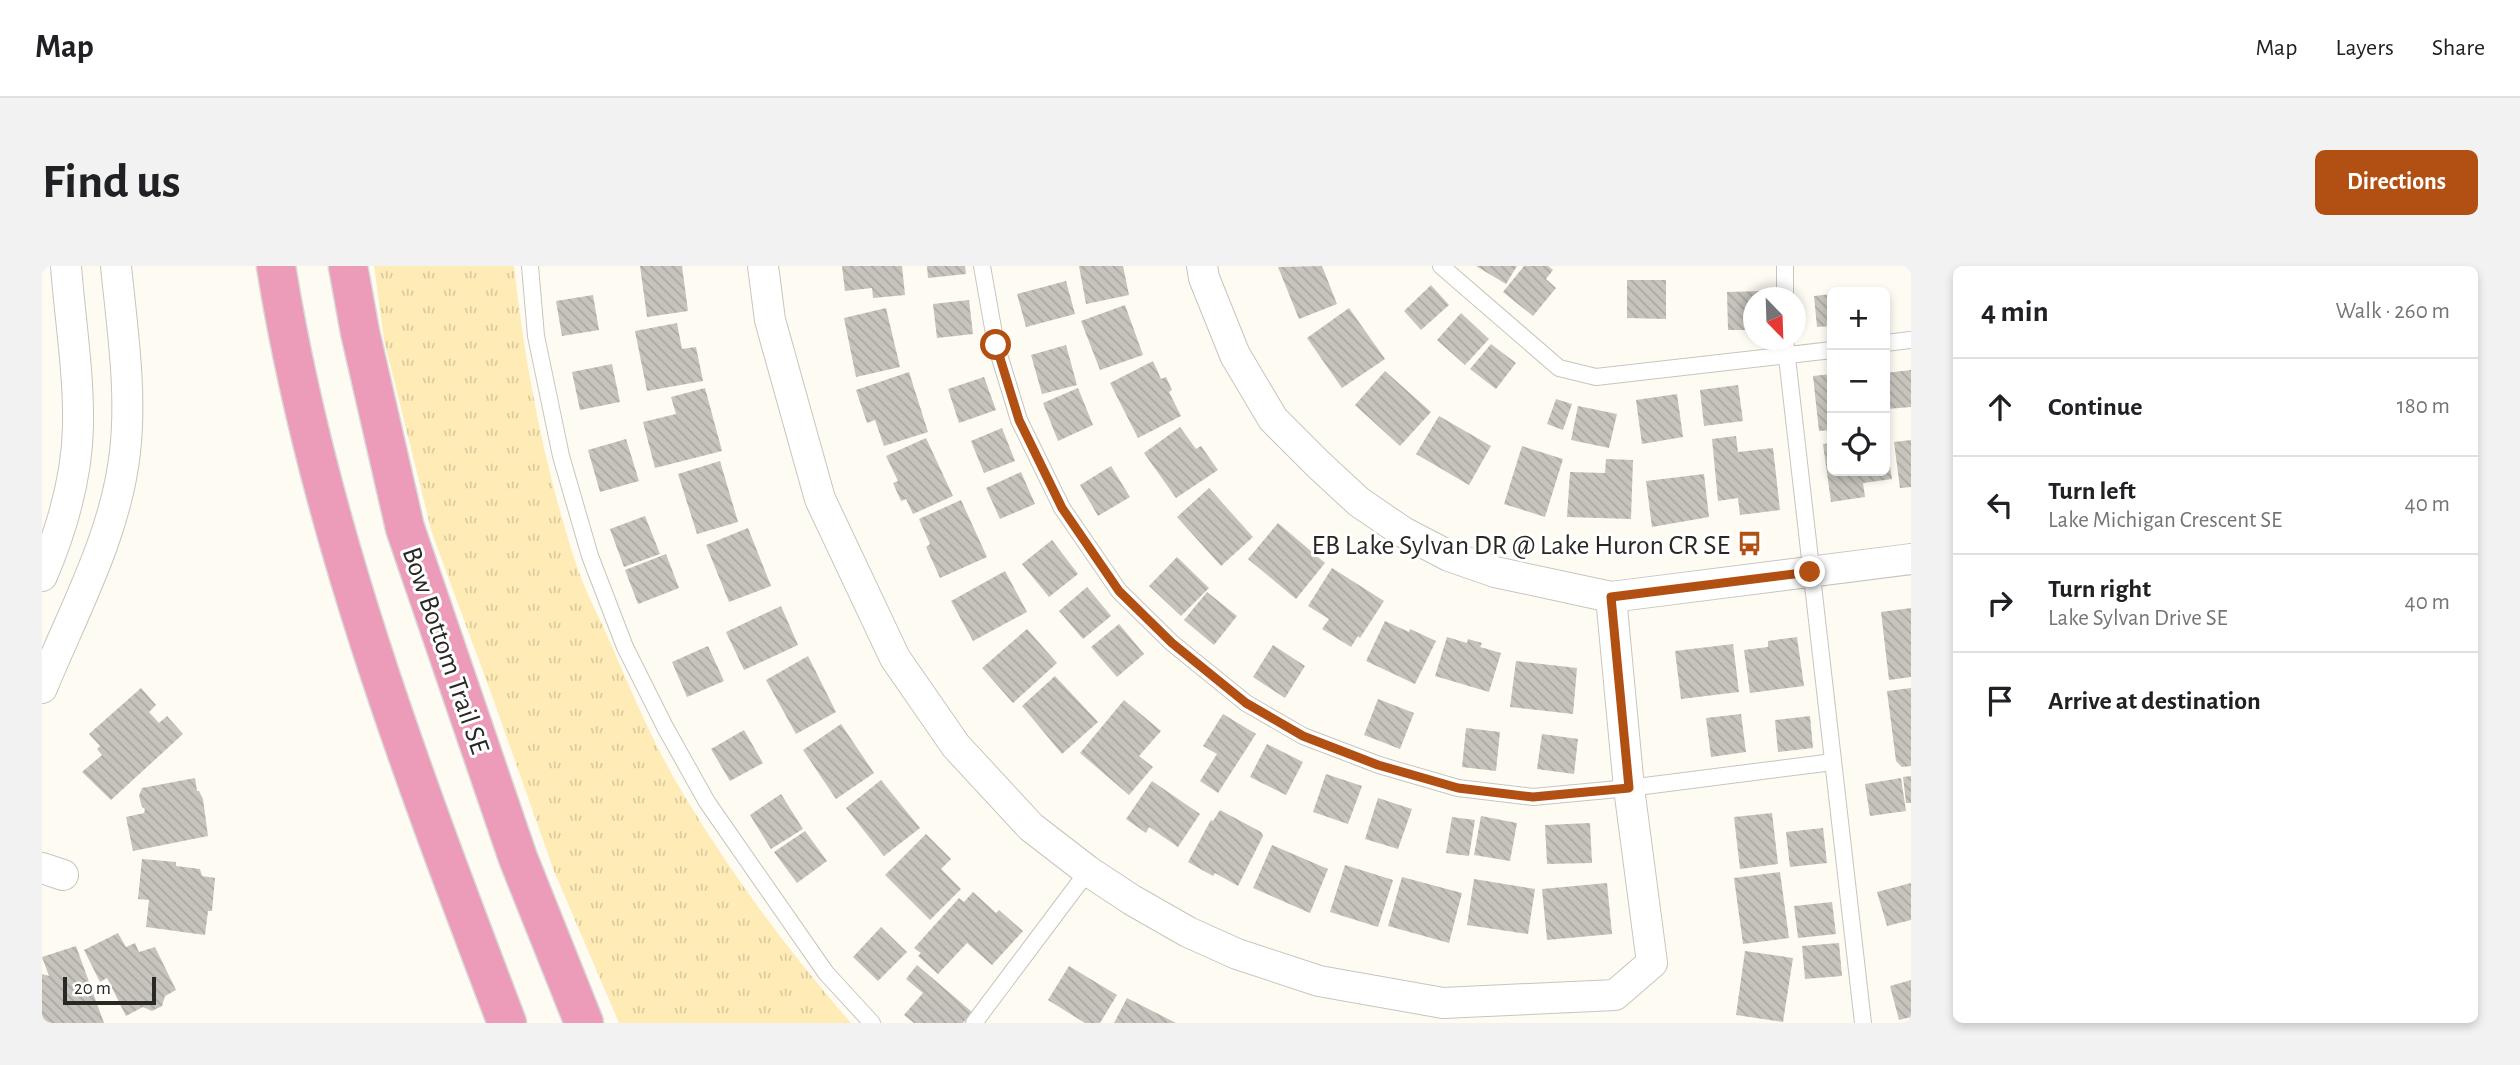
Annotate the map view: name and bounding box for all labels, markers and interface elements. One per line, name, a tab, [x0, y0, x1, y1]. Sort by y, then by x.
text: Map	[35, 31, 94, 64]
text: Map	[2255, 36, 2297, 60]
text: Layers	[2335, 36, 2394, 60]
text: Share	[2432, 36, 2485, 60]
button: Directions	[2315, 150, 2478, 215]
text: Find us	[42, 158, 181, 207]
north arrow	[1743, 287, 1806, 350]
map controls	[1827, 287, 1890, 476]
button: +	[1827, 287, 1890, 350]
text: 4 min	[1981, 297, 2049, 327]
text: Walk · 260 m	[2335, 300, 2450, 323]
route start	[980, 329, 1011, 360]
button: −	[1827, 350, 1890, 413]
icon: ahead	[1981, 388, 2019, 426]
text: Continue	[2048, 394, 2143, 420]
text: 180 m	[2397, 395, 2450, 418]
button: locate	[1827, 413, 1890, 476]
text: Turn left	[2048, 478, 2136, 504]
icon: left	[1981, 486, 2019, 524]
text: 40 m	[2405, 493, 2450, 516]
text: Lake Michigan Crescent SE	[2048, 509, 2282, 532]
bus stop icon: EB Lake Sylvan DR @ Lake Huron CR SE	[1736, 530, 1764, 558]
place label: EB Lake Sylvan DR @ Lake Huron CR SE	[1312, 532, 1730, 560]
street label: Bow Bottom Trail SE	[397, 544, 494, 758]
route end	[1794, 556, 1825, 587]
text: Turn right	[2048, 576, 2151, 602]
icon: right	[1981, 584, 2019, 622]
text: 40 m	[2405, 591, 2450, 614]
text: Lake Sylvan Drive SE	[2048, 607, 2228, 630]
icon: arrive	[1981, 682, 2019, 720]
text: Arrive at destination	[2048, 688, 2261, 714]
scale bar	[63, 974, 156, 1006]
text: 20 m	[74, 979, 111, 998]

